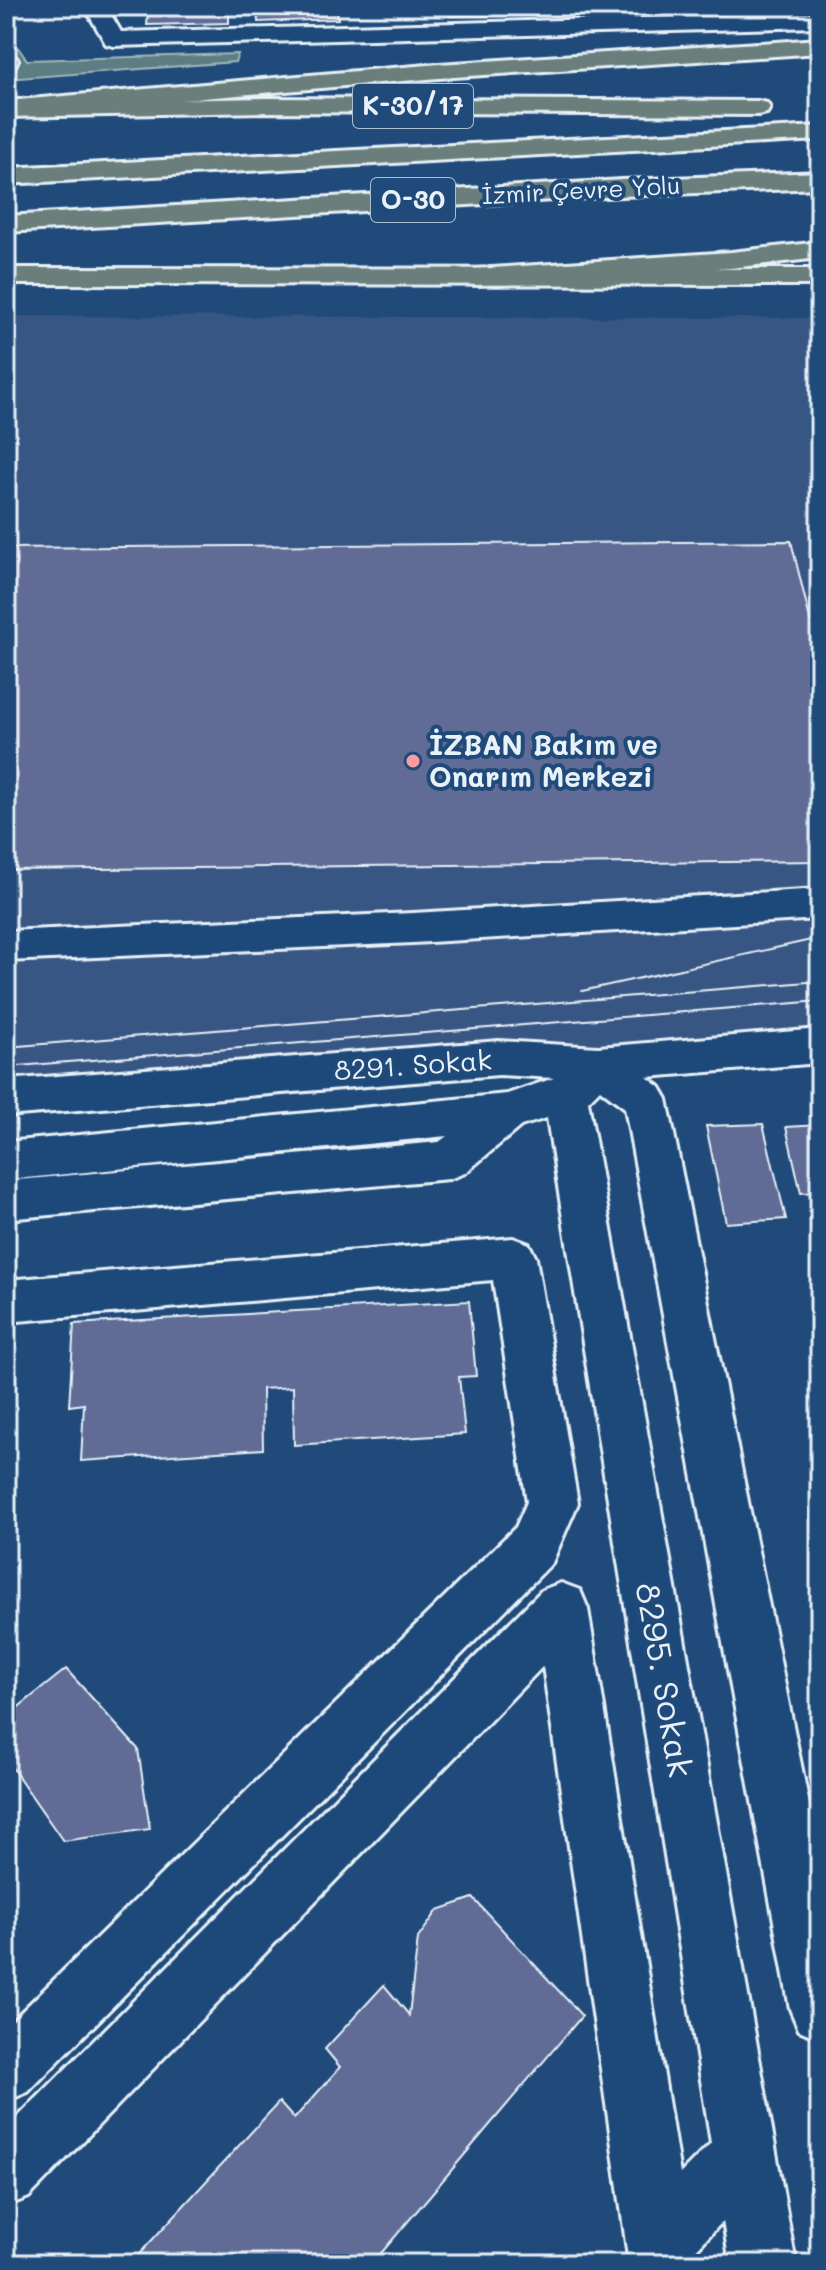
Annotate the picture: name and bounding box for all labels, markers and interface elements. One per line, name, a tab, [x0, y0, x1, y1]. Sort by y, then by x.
road number: K-30/17	[353, 84, 473, 128]
street label: İzmir Çevre Yolu	[481, 169, 681, 210]
road number: O-30	[371, 178, 455, 222]
place label: İZBAN Bakım ve Onarım Merkezi	[429, 726, 658, 794]
marker: İZBAN Bakım ve Onarım Merkezi	[404, 752, 422, 770]
street label: 8291. Sokak	[333, 1041, 493, 1087]
street label: 8295. Sokak	[626, 1579, 705, 1781]

